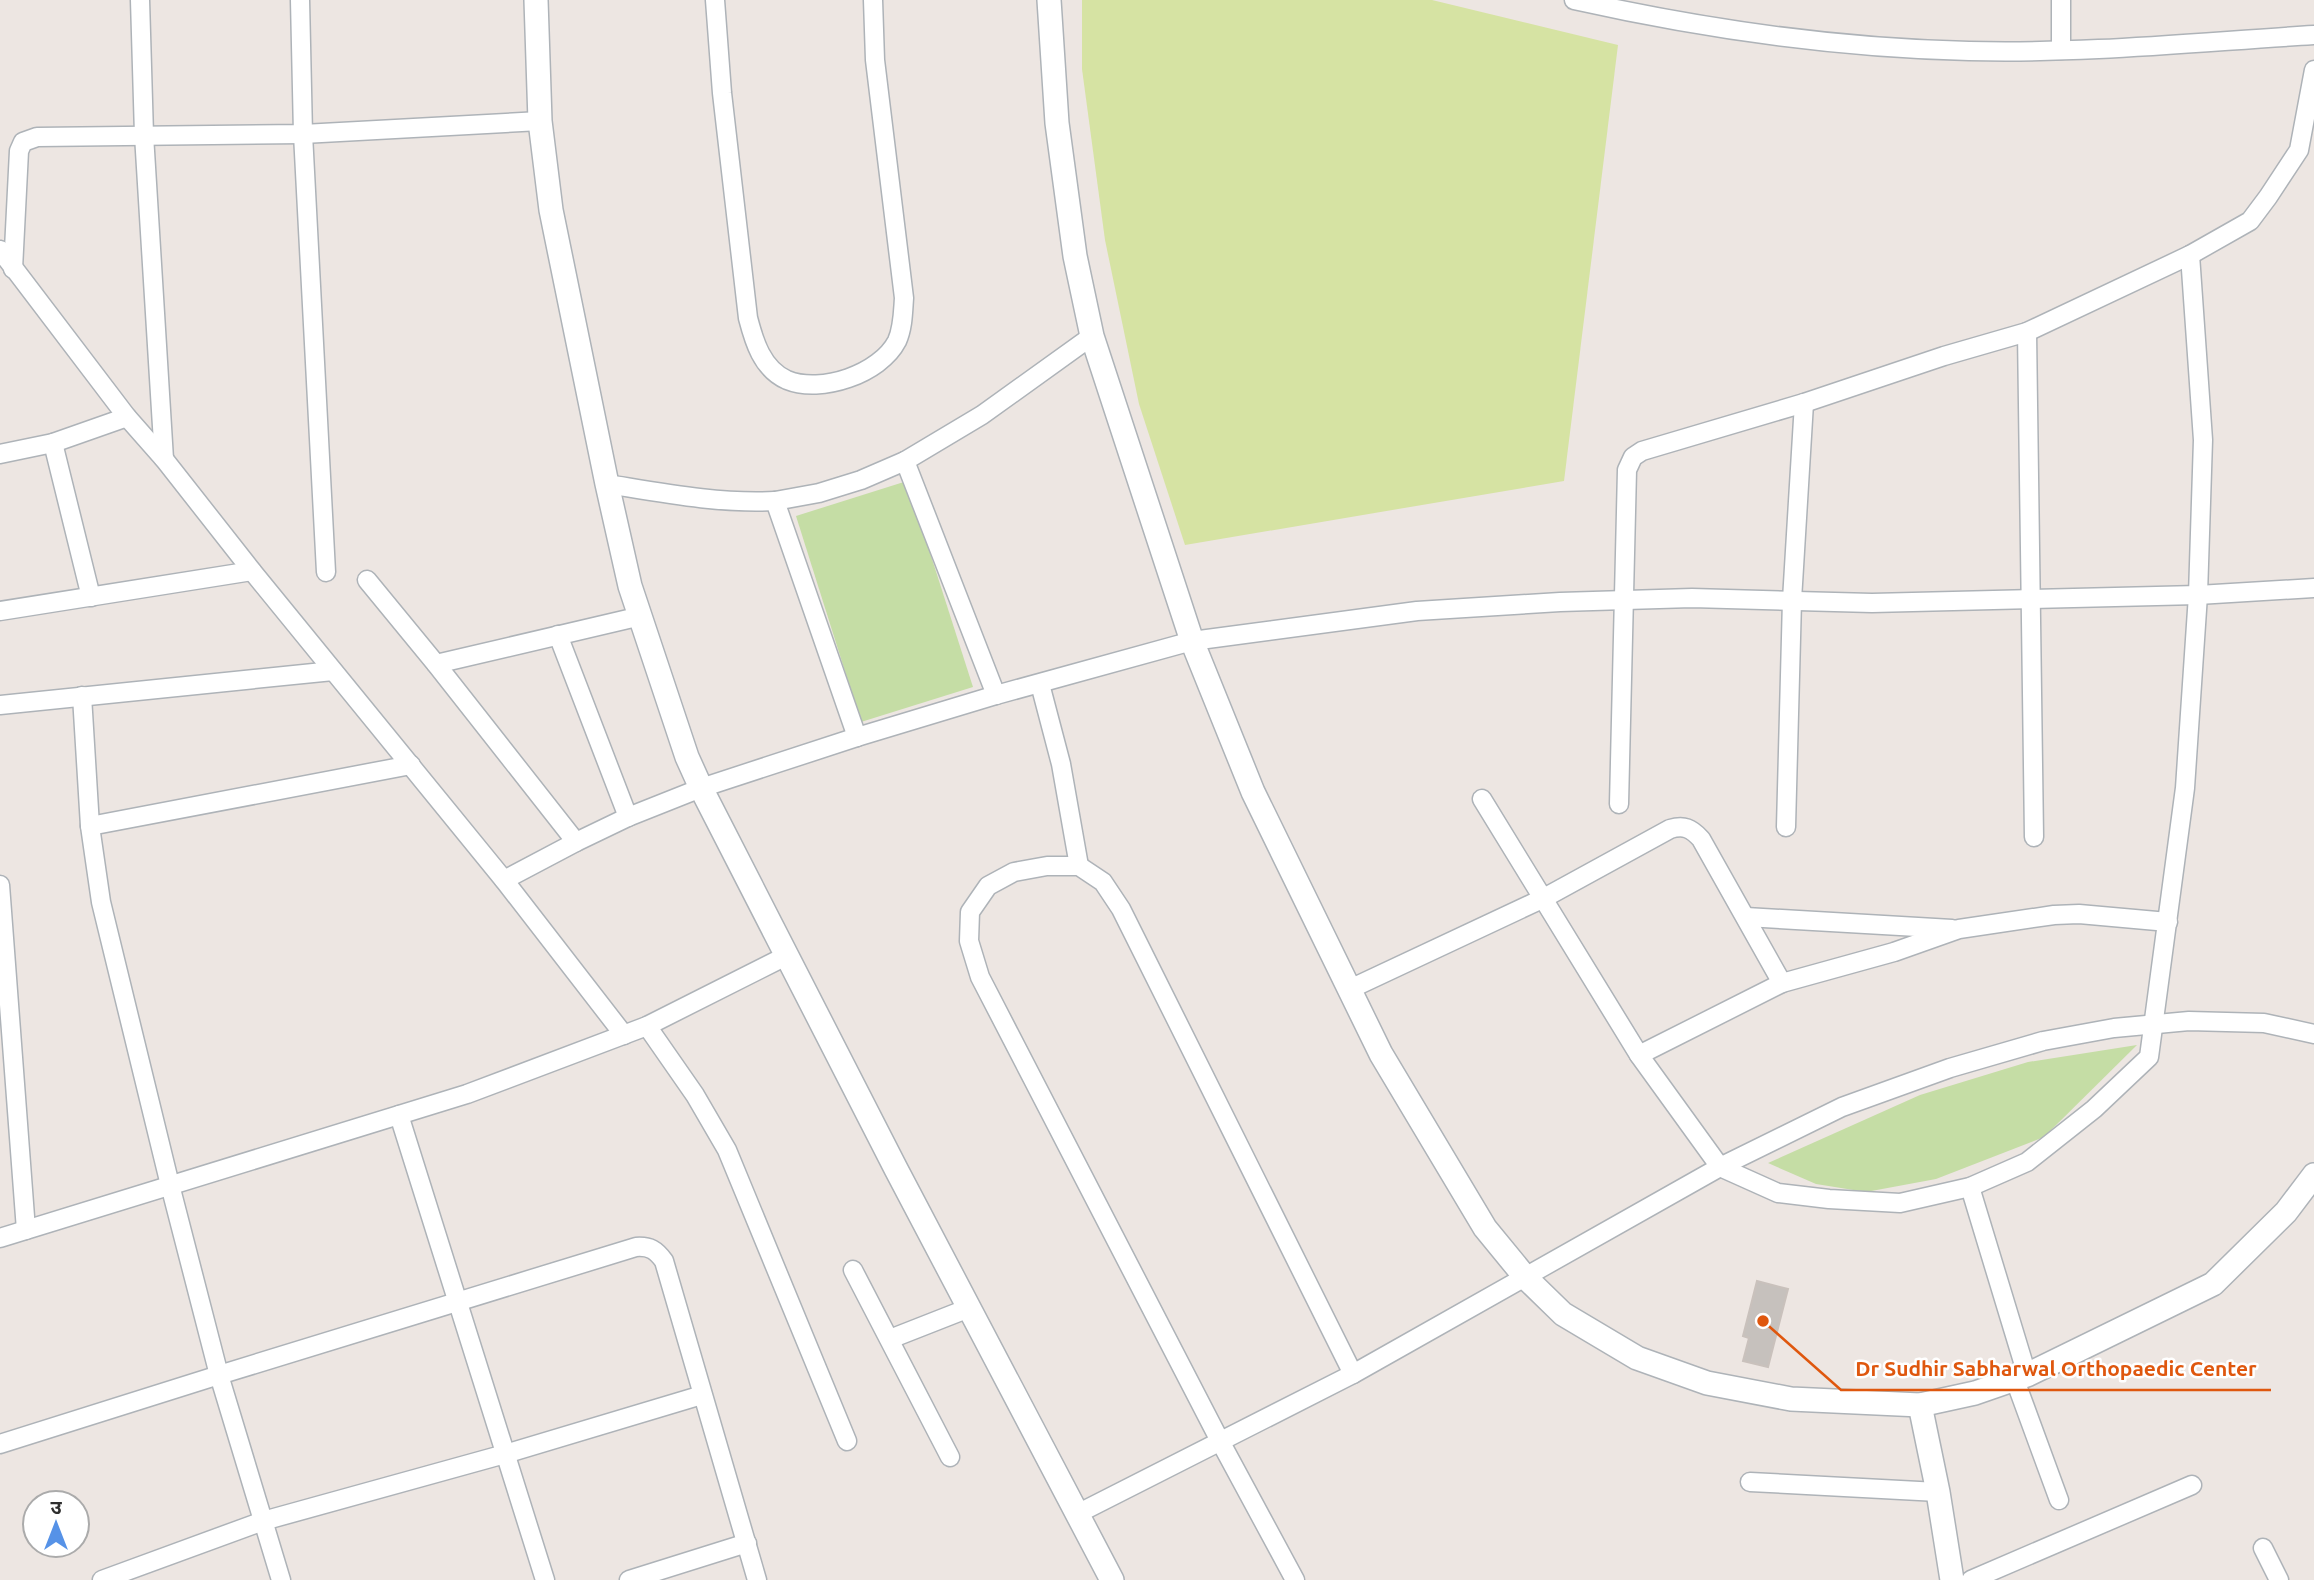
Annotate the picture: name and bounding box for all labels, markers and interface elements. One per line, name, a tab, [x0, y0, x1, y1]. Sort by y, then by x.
callout: Dr Sudhir Sabharwal Orthopaedic Center	[1841, 1348, 2271, 1390]
text: Dr Sudhir Sabharwal Orthopaedic Center	[1855, 1356, 2257, 1380]
north arrow	[21, 1489, 91, 1559]
text: उ	[50, 1496, 62, 1518]

